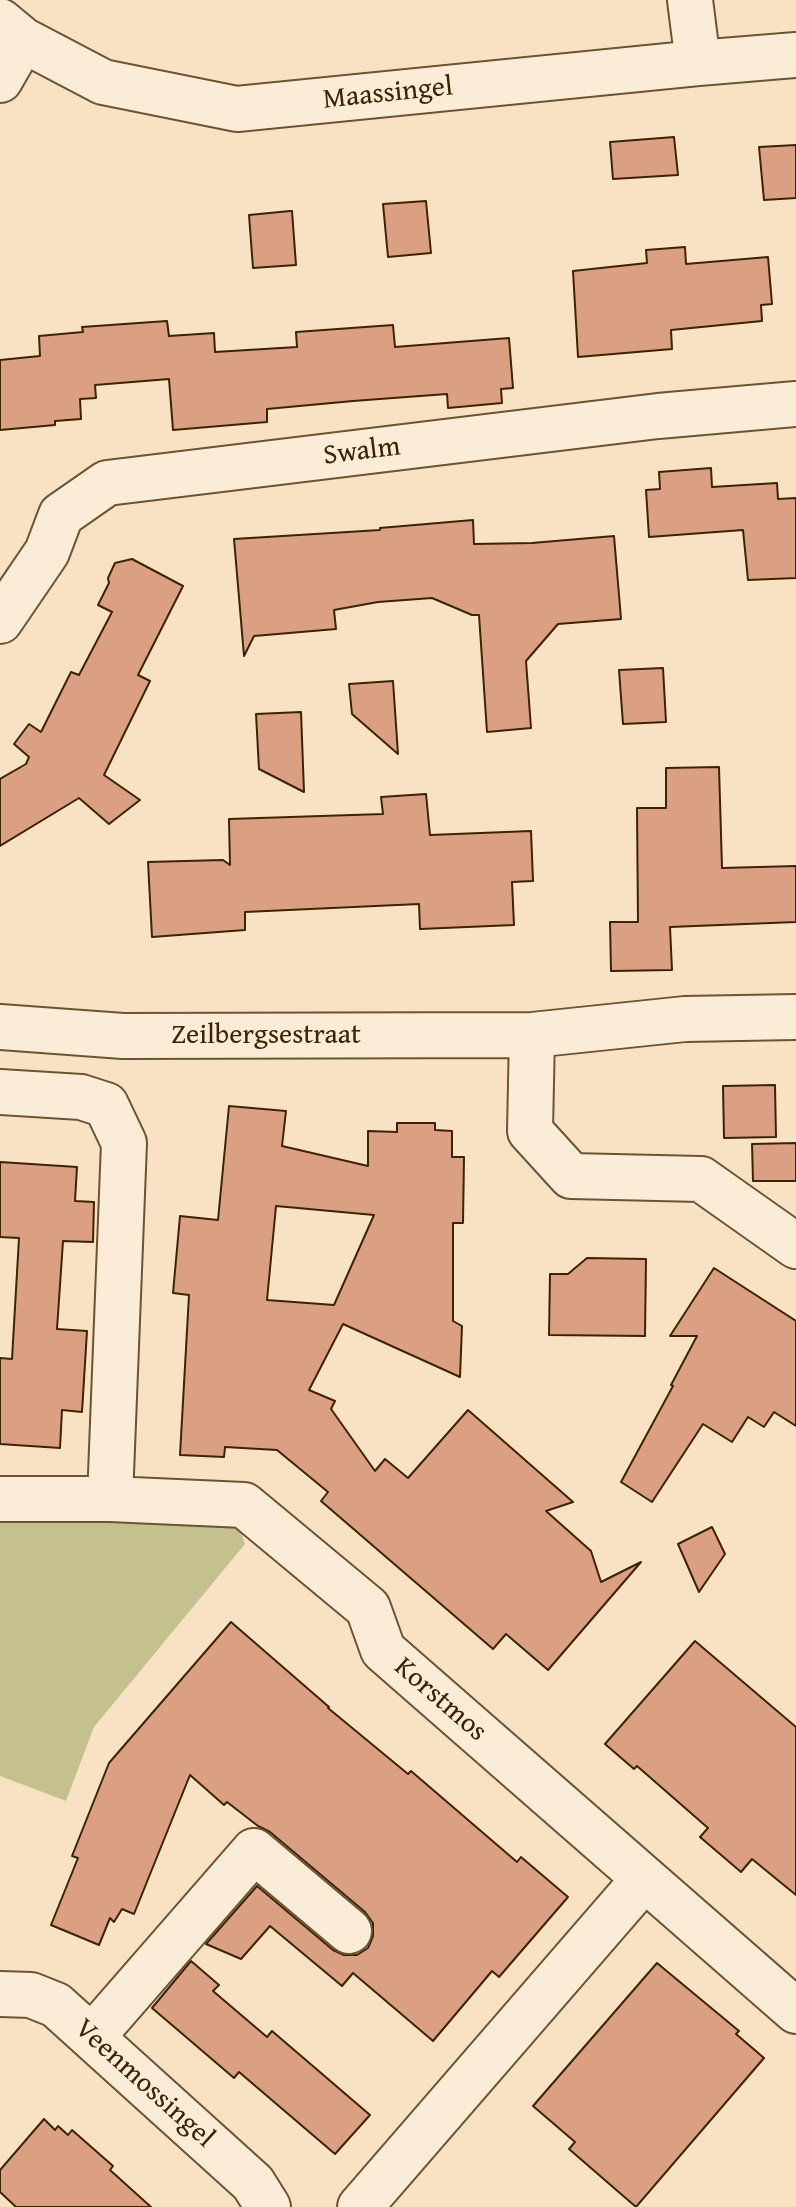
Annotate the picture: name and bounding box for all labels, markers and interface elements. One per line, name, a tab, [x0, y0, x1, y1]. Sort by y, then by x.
street label: Maassingel	[322, 70, 454, 118]
street label: Swalm	[322, 431, 402, 473]
street label: Zeilbergsestraat	[171, 1019, 361, 1053]
street label: Korstmos	[387, 1651, 493, 1749]
street label: Veenmossingel	[67, 2012, 221, 2156]

